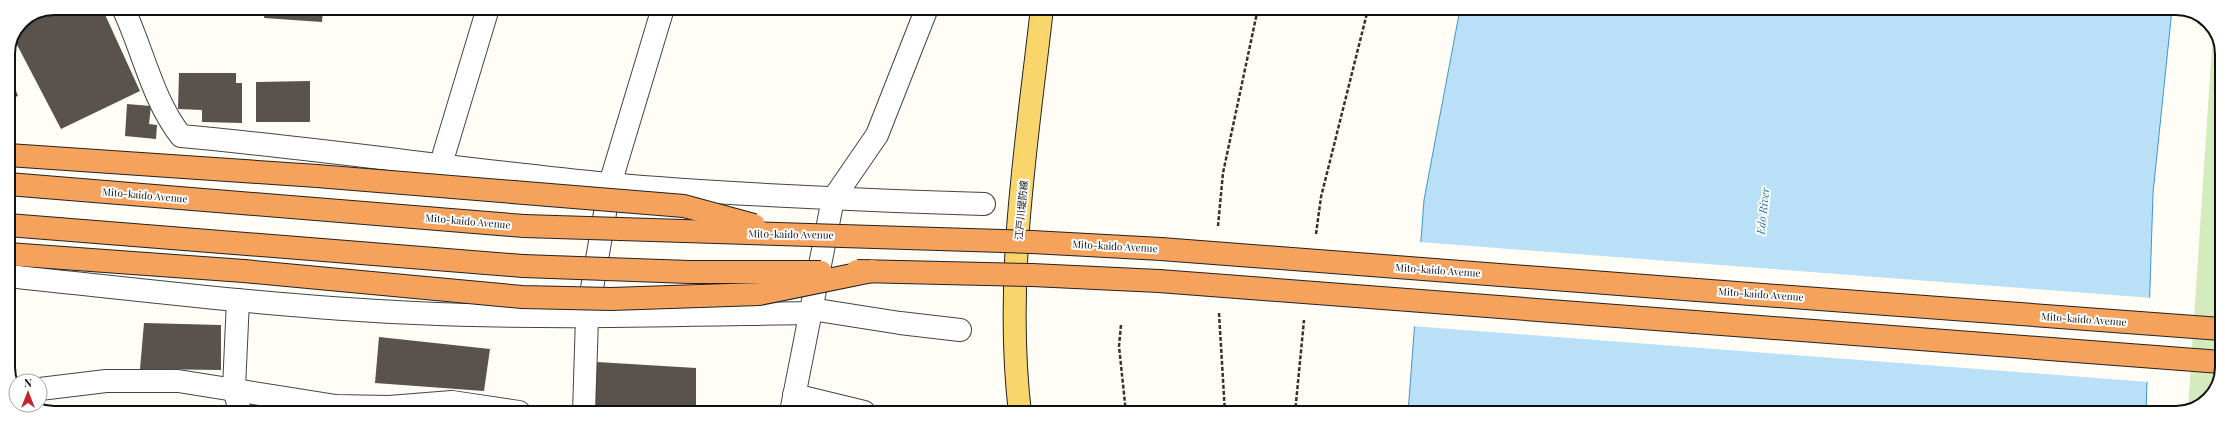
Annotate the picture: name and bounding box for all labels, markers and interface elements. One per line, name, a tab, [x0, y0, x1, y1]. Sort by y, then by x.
street label: 江戸川堤防線	[1011, 180, 1031, 240]
street label: Mito-kaido Avenue	[102, 184, 188, 206]
water label: Edo River	[1752, 187, 1772, 236]
street label: Mito-kaido Avenue	[425, 210, 511, 232]
street label: Mito-kaido Avenue	[748, 226, 834, 242]
street label: Mito-kaido Avenue	[1072, 237, 1158, 255]
street label: Mito-kaido Avenue	[1395, 260, 1481, 280]
street label: Mito-kaido Avenue	[1718, 284, 1804, 304]
street label: Mito-kaido Avenue	[2041, 309, 2127, 329]
north arrow	[8, 373, 48, 413]
text: N	[24, 375, 32, 390]

